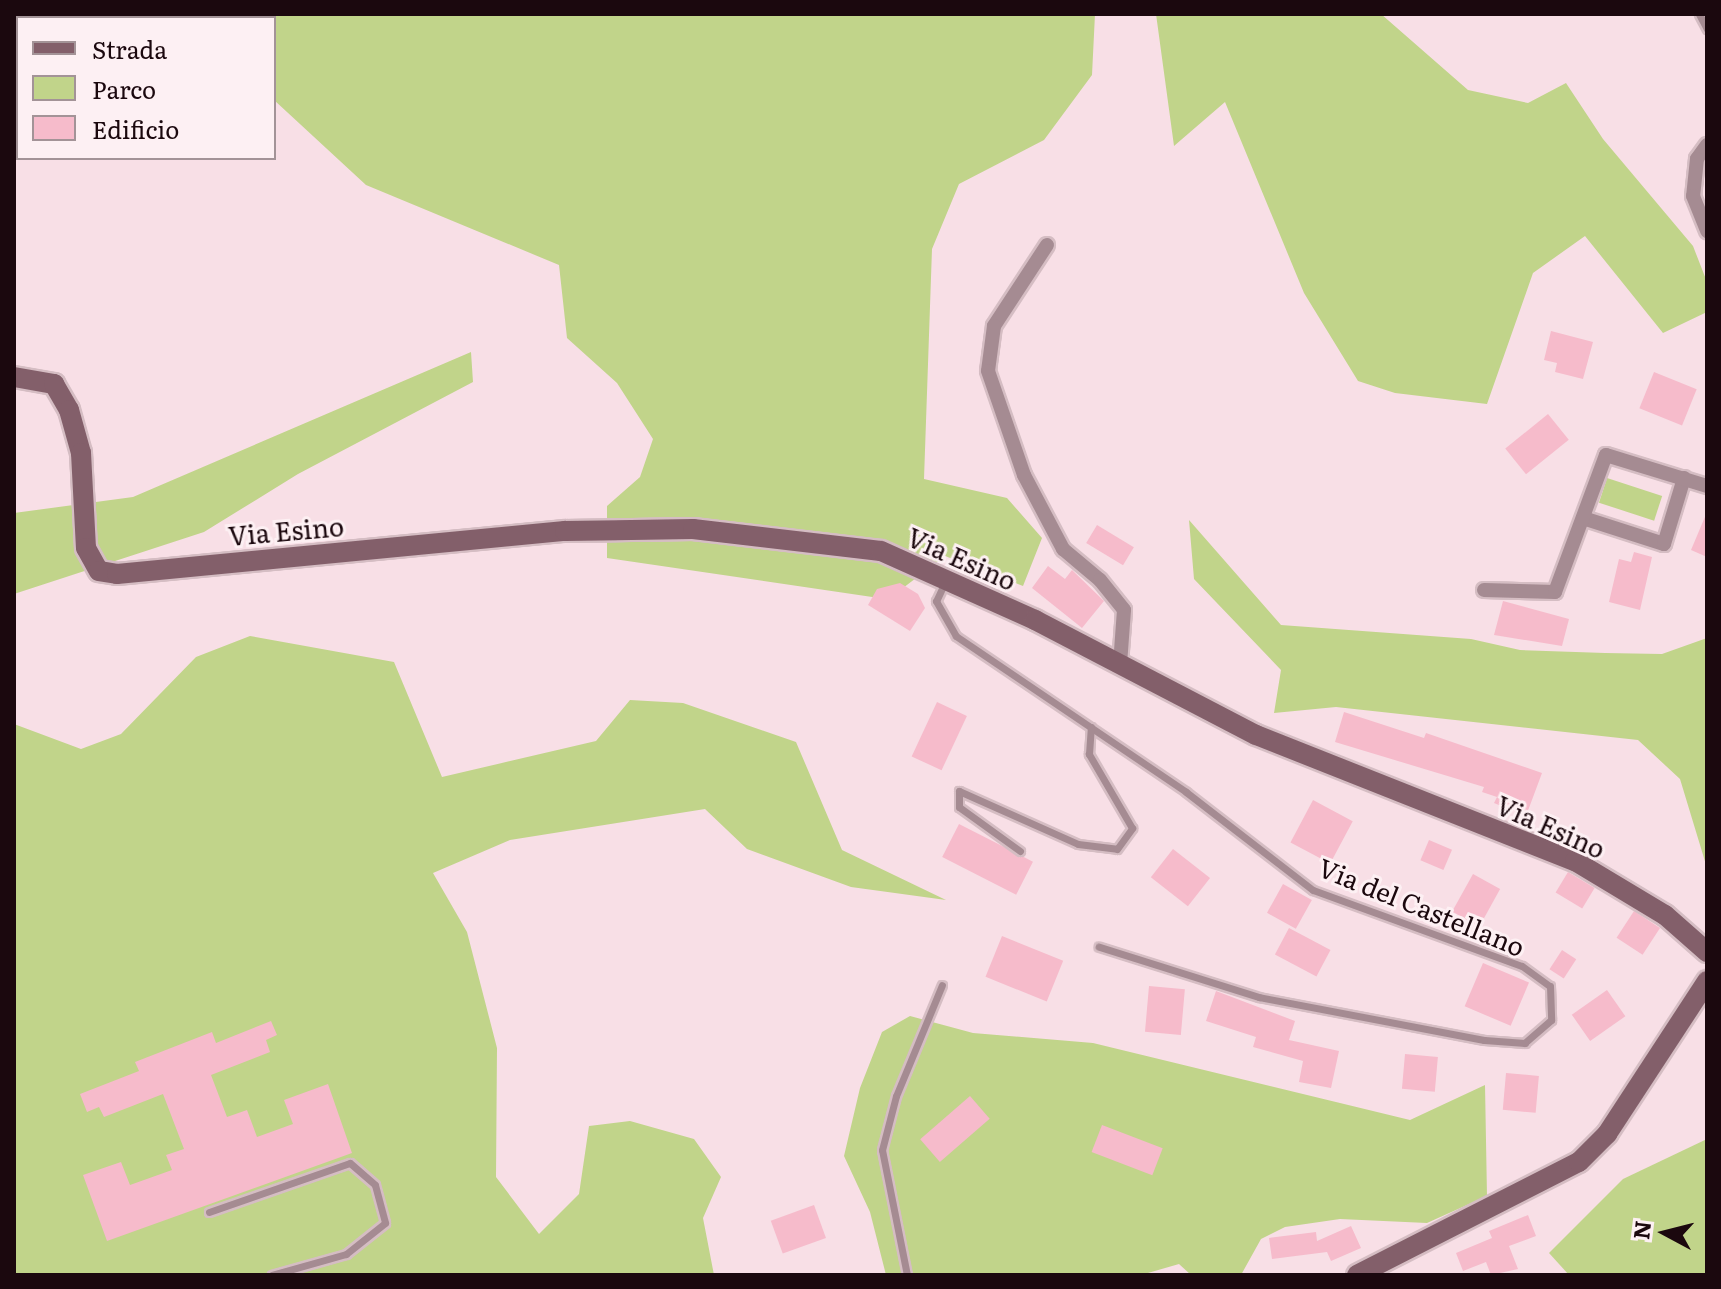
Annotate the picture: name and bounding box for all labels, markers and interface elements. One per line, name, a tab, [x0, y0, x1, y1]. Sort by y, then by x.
legend	[16, 16, 276, 160]
text: Strada	[92, 31, 167, 66]
text: Parco	[92, 71, 156, 106]
text: Edificio	[92, 111, 179, 146]
street label: Via Esino	[227, 509, 345, 551]
street label: Via Esino	[903, 520, 1021, 596]
street label: Via Esino	[1492, 788, 1610, 864]
street label: Via del Castellano	[1314, 850, 1530, 962]
north arrow	[1625, 1193, 1705, 1273]
text: N	[1623, 1219, 1658, 1241]

